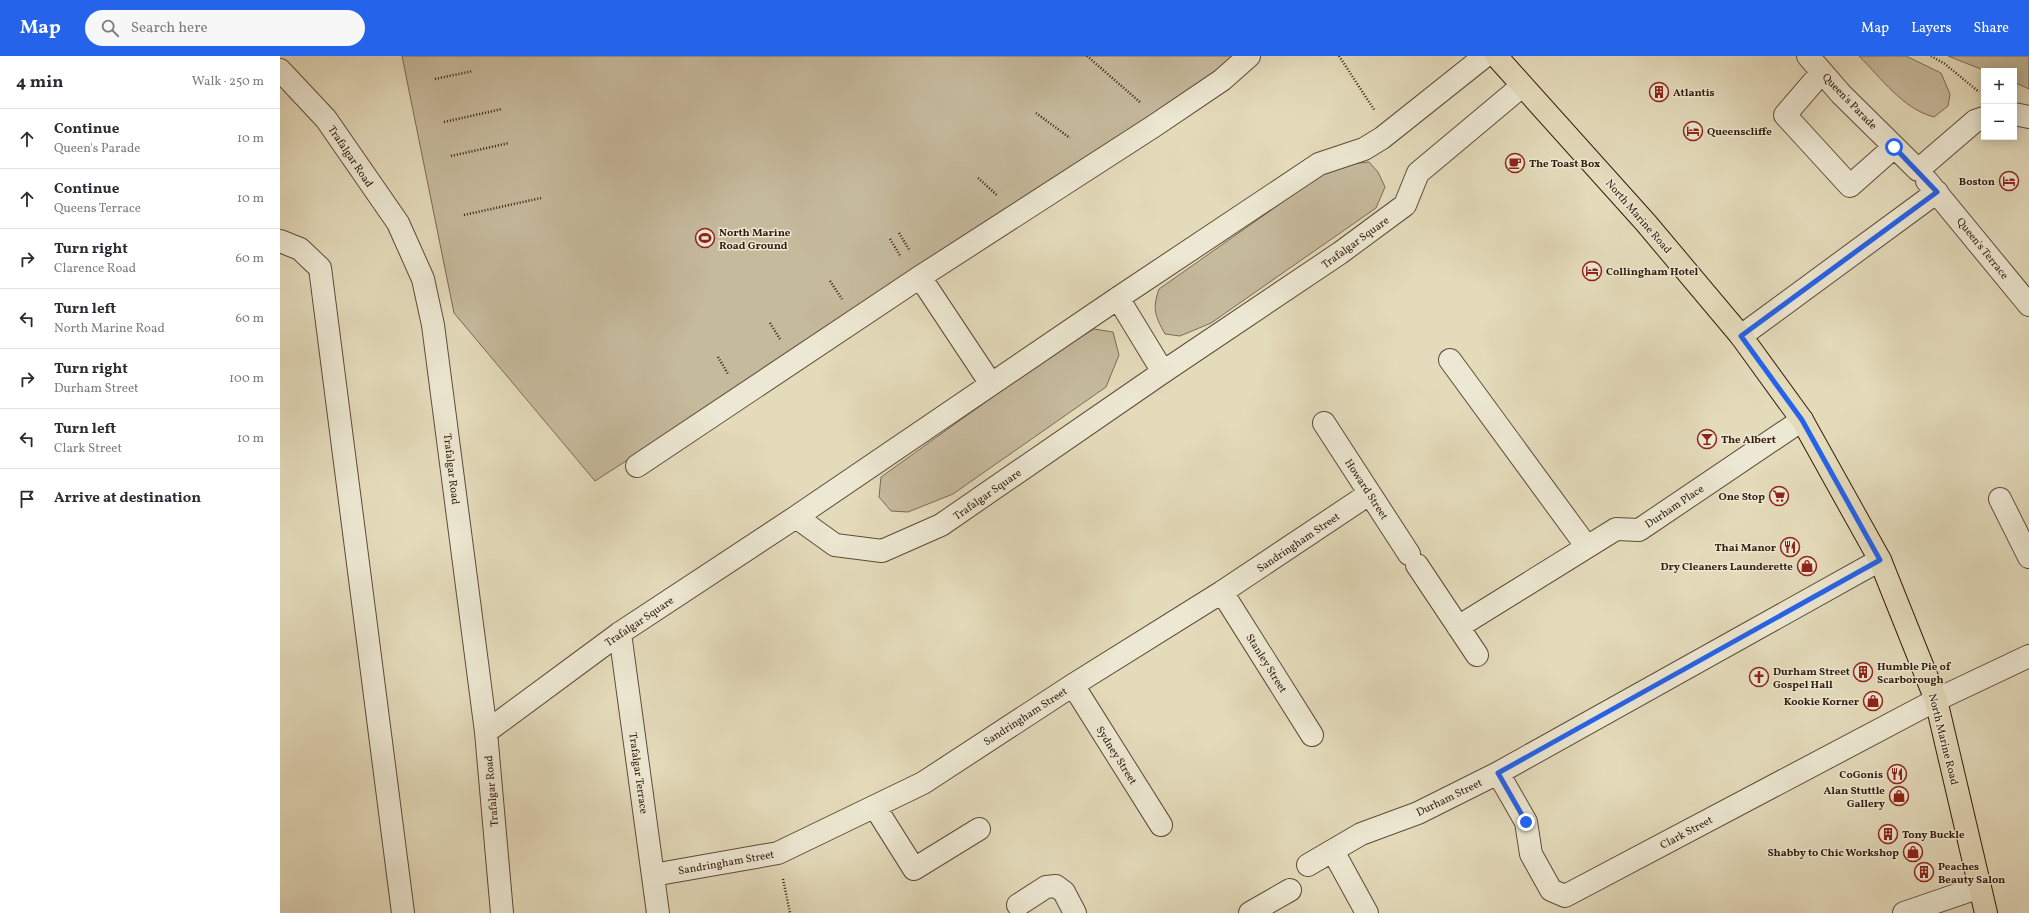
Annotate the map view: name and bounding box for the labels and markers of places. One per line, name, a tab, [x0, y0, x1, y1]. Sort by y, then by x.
building icon: Atlantis	[1648, 81, 1670, 103]
place label: Atlantis	[1673, 86, 1715, 101]
hotel icon: Queenscliffe	[1682, 120, 1704, 142]
place label: Queenscliffe	[1707, 125, 1772, 140]
cafe icon: The Toast Box	[1504, 152, 1526, 174]
place label: The Toast Box	[1529, 157, 1600, 172]
hotel icon: Boston	[1998, 170, 2020, 192]
place label: Boston	[1959, 175, 1995, 190]
place label: North Marine Road Ground	[719, 226, 791, 254]
sports icon: North Marine Road Ground	[694, 227, 716, 249]
hotel icon: Collingham Hotel	[1581, 260, 1603, 282]
place label: Collingham Hotel	[1606, 265, 1699, 280]
bar icon: The Albert	[1696, 428, 1718, 450]
place label: The Albert	[1721, 433, 1776, 448]
supermarket icon: One Stop	[1768, 485, 1790, 507]
place label: One Stop	[1719, 490, 1765, 505]
restaurant icon: Thai Manor	[1779, 536, 1801, 558]
place label: Thai Manor	[1715, 541, 1777, 556]
shop icon: Dry Cleaners Launderette	[1796, 555, 1818, 577]
place label: Dry Cleaners Launderette	[1661, 560, 1793, 575]
place label: Humble Pie of Scarborough	[1877, 660, 1952, 688]
building icon: Humble Pie of Scarborough	[1852, 661, 1874, 683]
place label: Durham Street Gospel Hall	[1773, 665, 1850, 693]
church icon: Durham Street Gospel Hall	[1748, 666, 1770, 688]
shop icon: Kookie Korner	[1862, 690, 1884, 712]
place label: Kookie Korner	[1784, 695, 1860, 710]
restaurant icon: CoGonis	[1886, 763, 1908, 785]
place label: CoGonis	[1839, 768, 1883, 783]
place label: Alan Stuttle Gallery	[1823, 784, 1886, 812]
shop icon: Alan Stuttle Gallery	[1888, 785, 1910, 807]
building icon: Tony Buckle	[1877, 823, 1899, 845]
place label: Tony Buckle	[1902, 828, 1965, 843]
shop icon: Shabby to Chic Workshop	[1902, 841, 1924, 863]
place label: Shabby to Chic Workshop	[1767, 846, 1899, 861]
place label: Peaches Beauty Salon	[1938, 860, 2005, 888]
building icon: Peaches Beauty Salon	[1913, 861, 1935, 883]

